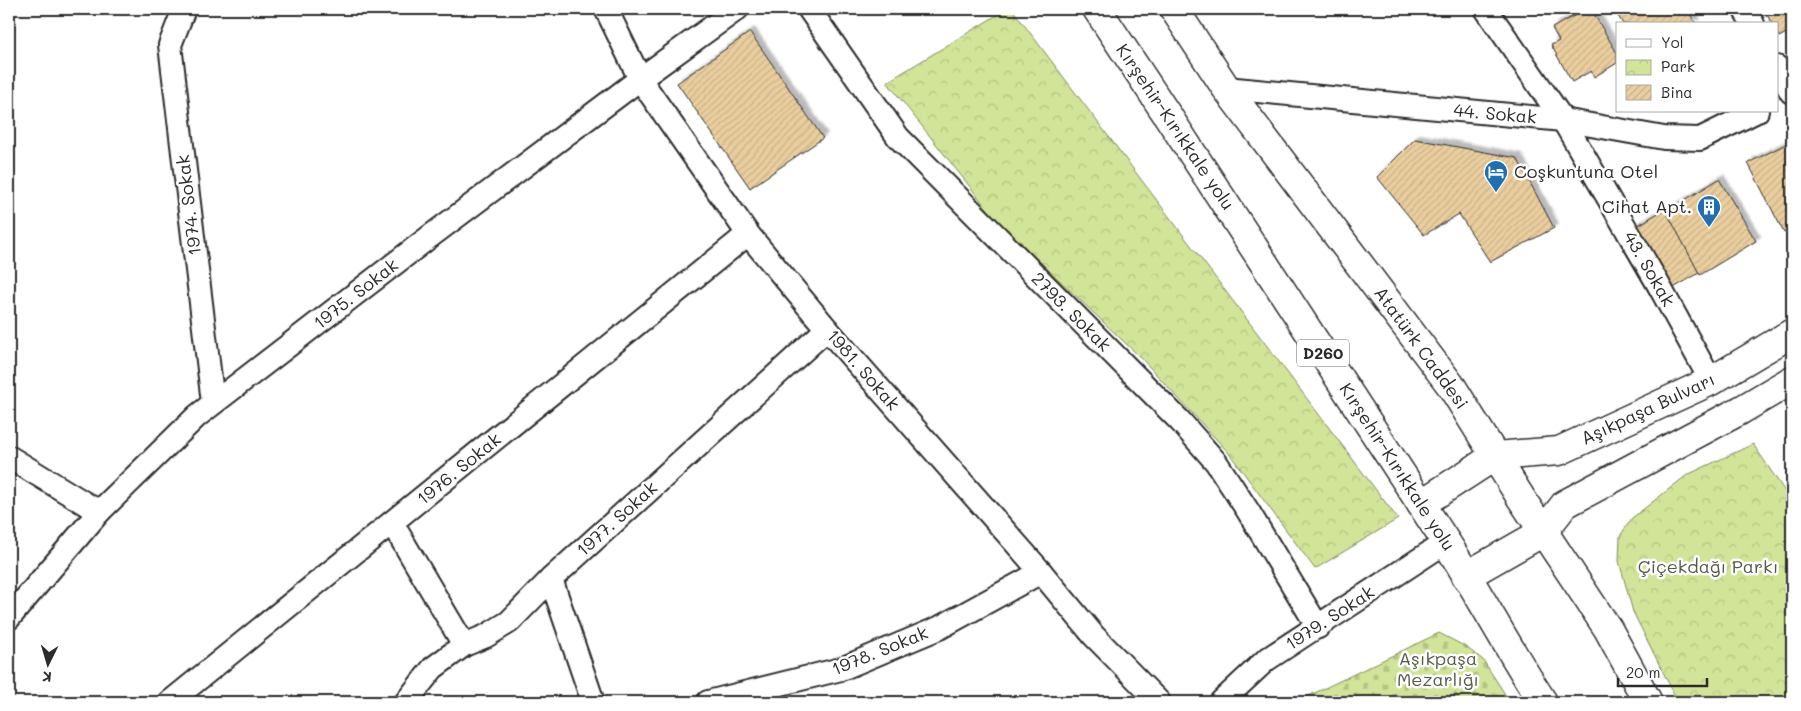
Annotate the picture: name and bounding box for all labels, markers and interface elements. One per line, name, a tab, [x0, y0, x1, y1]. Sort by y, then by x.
legend	[1616, 22, 1778, 112]
text: Yol	[1661, 32, 1684, 52]
street label: Kırşehir-Kırıkkale yolu	[1111, 39, 1240, 214]
text: Park	[1661, 56, 1695, 76]
text: Bina	[1661, 82, 1693, 102]
street label: 44. Sokak	[1453, 97, 1538, 129]
street label: 1974. Sokak	[170, 153, 206, 257]
hotel icon: Coşkuntuna Otel	[1483, 159, 1509, 193]
place label: Coşkuntuna Otel	[1514, 159, 1658, 183]
place label: Cihat Apt.	[1602, 194, 1692, 218]
building icon: Cihat Apt.	[1696, 194, 1722, 228]
street label: 43. Sokak	[1619, 226, 1681, 311]
street label: 1975. Sokak	[308, 253, 403, 334]
street label: 2793. Sokak	[1027, 266, 1117, 356]
street label: Atatürk Caddesi	[1369, 281, 1474, 414]
street label: 1981. Sokak	[822, 324, 906, 415]
road number: D260	[1297, 339, 1349, 366]
street label: Aşıkpaşa Bulvarı	[1577, 366, 1719, 450]
street label: Kırşehir-Kırıkkale yolu	[1335, 378, 1461, 555]
street label: 1976. Sokak	[411, 427, 505, 510]
street label: 1977. Sokak	[571, 476, 662, 561]
park label: Çiçekdağı Parkı	[1638, 554, 1778, 578]
street label: 1979. Sokak	[1280, 579, 1379, 655]
street label: 1978. Sokak	[828, 620, 931, 680]
north arrow	[22, 638, 72, 688]
park label: Aşıkpaşa Mezarlığı	[1397, 646, 1479, 691]
scale bar	[1618, 656, 1707, 688]
text: 20 m	[1626, 662, 1660, 682]
text: K	[41, 668, 52, 687]

